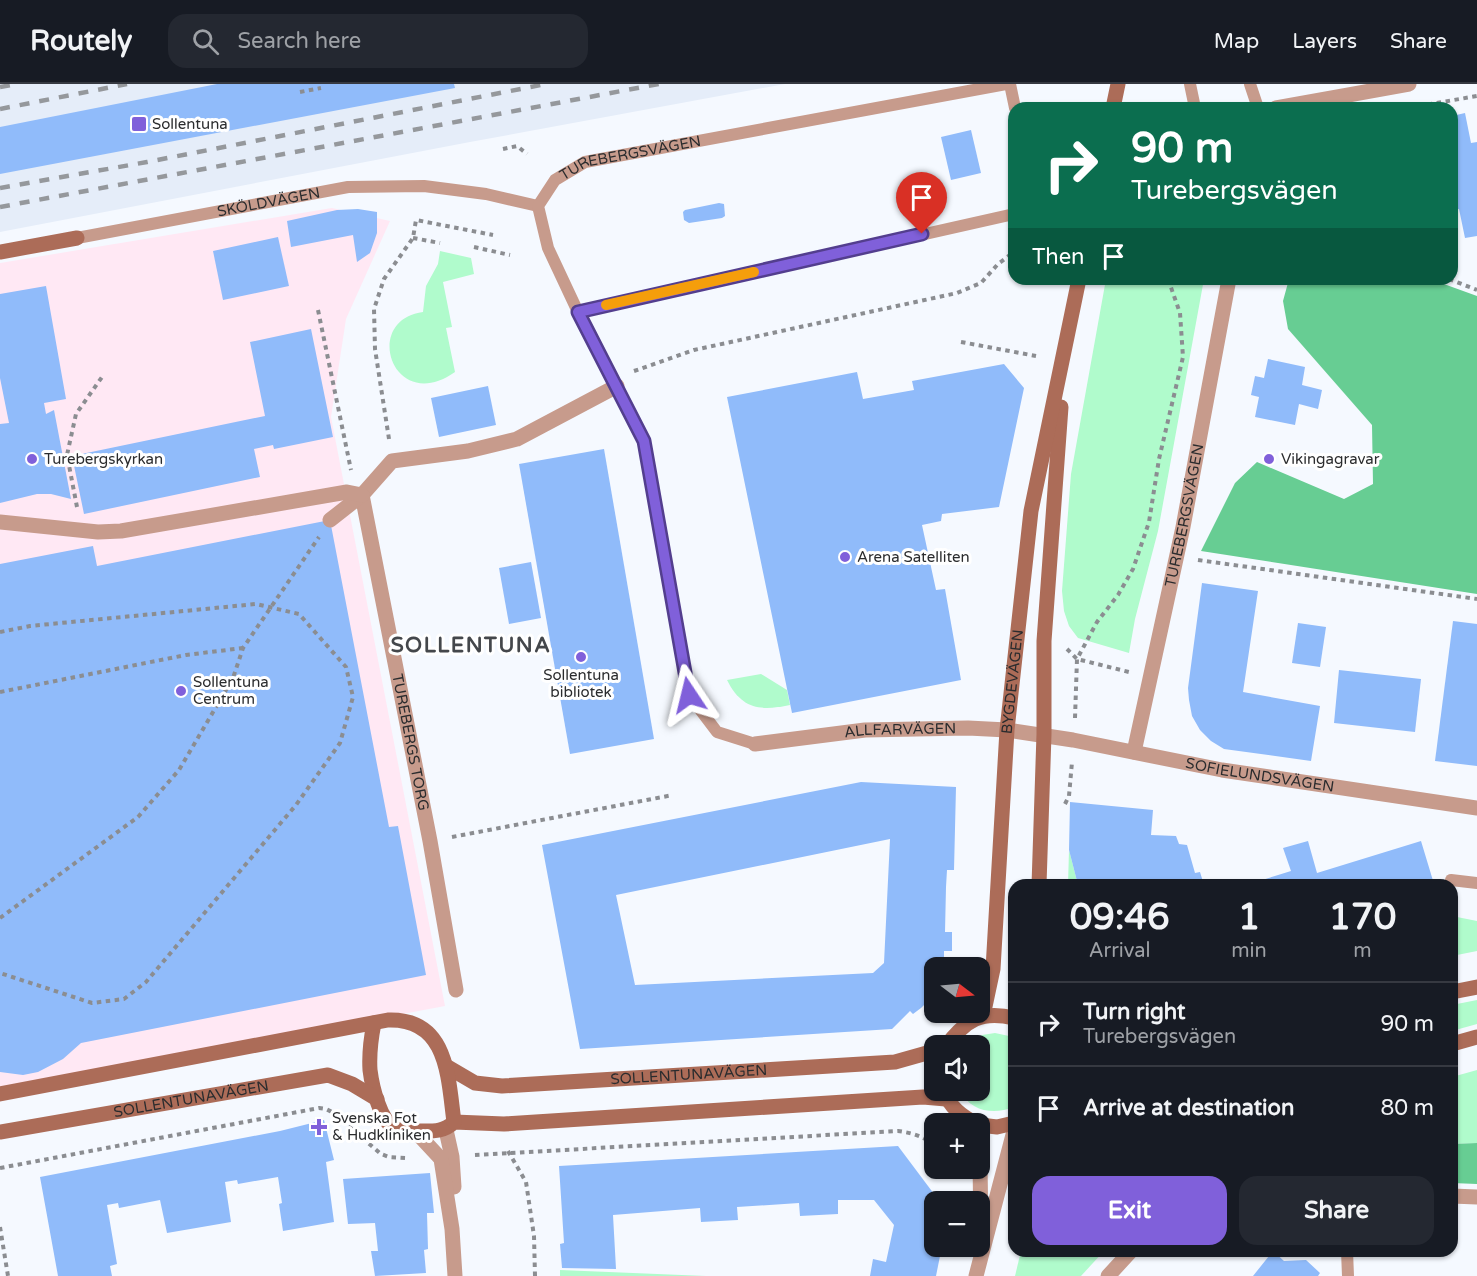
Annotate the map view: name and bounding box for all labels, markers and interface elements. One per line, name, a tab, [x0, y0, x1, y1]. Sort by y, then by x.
search box	[168, 14, 588, 68]
text: Routely	[30, 24, 132, 58]
icon: search	[189, 25, 222, 58]
text: Search here	[237, 28, 361, 54]
text: Map	[1214, 29, 1259, 54]
text: Layers	[1292, 29, 1357, 54]
text: Share	[1390, 29, 1447, 54]
marker: Sollentuna	[130, 115, 148, 133]
place label: Sollentuna	[152, 115, 228, 133]
text: 90 m	[1131, 123, 1233, 174]
icon: right	[1032, 126, 1110, 204]
street label: TUREBERGSVÄGEN	[556, 132, 702, 184]
pin	[896, 172, 947, 234]
text: Turebergsvägen	[1131, 174, 1338, 207]
icon: arrive	[905, 181, 938, 214]
street label: SKÖLDVÄGEN	[216, 183, 322, 220]
icon: arrive	[1097, 240, 1130, 273]
text: Then	[1032, 244, 1085, 270]
street label: TUREBERGSVÄGEN	[1161, 442, 1207, 589]
place label: Turebergskyrkan	[44, 450, 163, 468]
place label: Vikingagravar	[1281, 450, 1380, 468]
marker: Turebergskyrkan	[25, 452, 39, 466]
marker: Vikingagravar	[1262, 452, 1276, 466]
place label: Arena Satelliten	[857, 548, 970, 566]
marker: Arena Satelliten	[838, 550, 852, 564]
street label: BYGDEVÄGEN	[998, 629, 1027, 735]
district label: SOLLENTUNA	[391, 633, 551, 658]
marker: Sollentuna bibliotek	[574, 650, 588, 664]
position arrow	[657, 663, 721, 727]
place label: Sollentuna bibliotek	[543, 666, 619, 701]
street label: TUREBERGS TORG	[388, 672, 433, 812]
place label: Sollentuna Centrum	[193, 673, 269, 708]
marker: Sollentuna Centrum	[174, 684, 188, 698]
street label: ALLFARVÄGEN	[843, 719, 956, 742]
street label: SOFIELUNDSVÄGEN	[1184, 754, 1336, 796]
text: 09:46	[1070, 896, 1170, 939]
text: 1	[1238, 896, 1260, 939]
text: 170	[1328, 896, 1396, 939]
text: Arrival	[1089, 939, 1151, 963]
text: min	[1231, 939, 1267, 963]
text: m	[1353, 939, 1372, 963]
north arrow	[924, 957, 990, 1023]
map controls	[924, 957, 990, 1257]
text: Turn right	[1083, 999, 1185, 1025]
icon: right	[1032, 1008, 1065, 1041]
text: 90 m	[1380, 1011, 1434, 1037]
text: Turebergsvägen	[1083, 1025, 1236, 1049]
button: sound	[924, 1035, 990, 1101]
street label: SOLLENTUNAVÄGEN	[610, 1061, 768, 1088]
street label: SOLLENTUNAVÄGEN	[112, 1076, 270, 1121]
icon: arrive	[1032, 1092, 1065, 1125]
text: Arrive at destination	[1083, 1095, 1294, 1121]
text: 80 m	[1380, 1095, 1434, 1121]
place label: Svenska Fot & Hudkliniken	[332, 1109, 431, 1144]
button: +	[924, 1113, 990, 1179]
marker: Svenska Fot & Hudkliniken	[310, 1118, 328, 1136]
button: Exit	[1032, 1176, 1227, 1245]
button: Share	[1239, 1176, 1434, 1245]
button: −	[924, 1191, 990, 1257]

